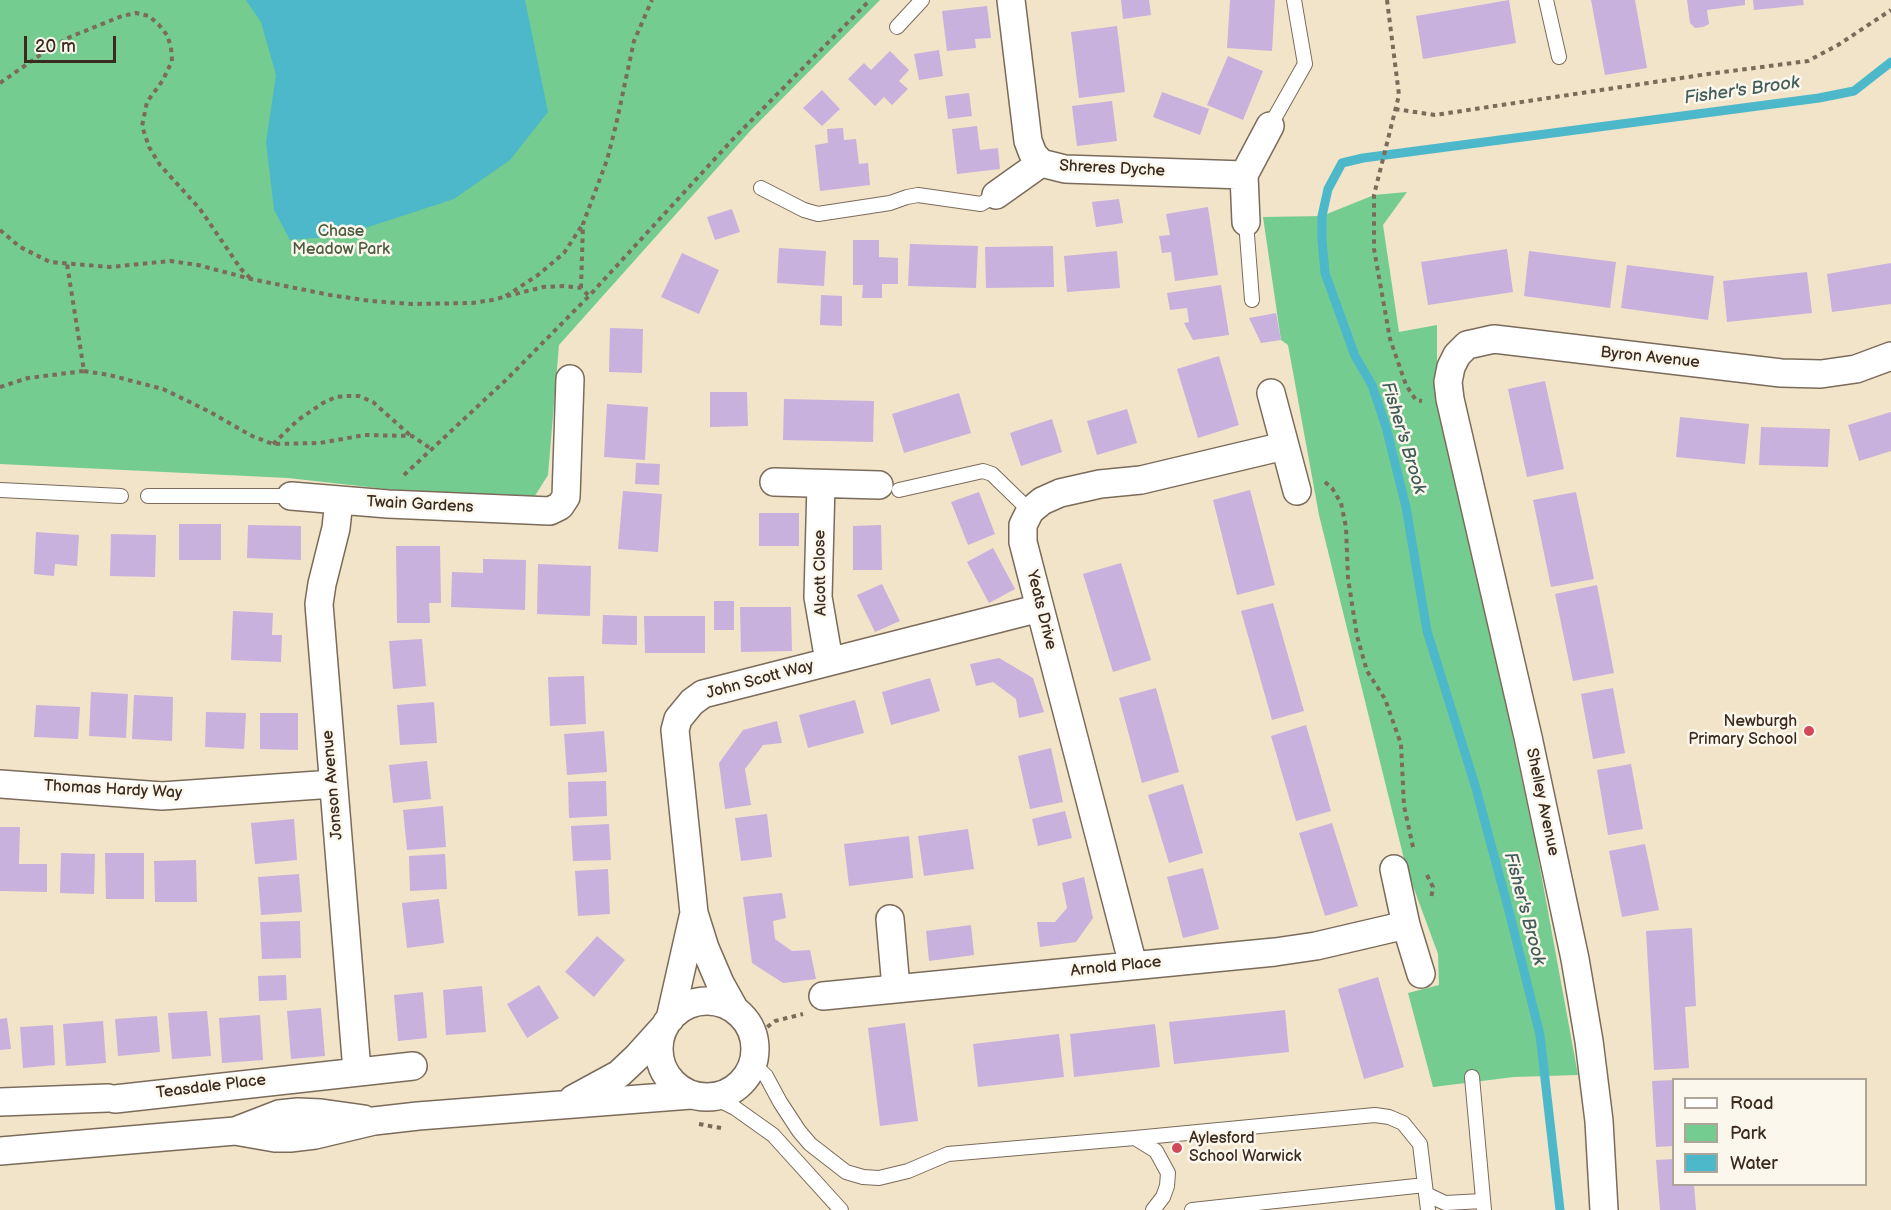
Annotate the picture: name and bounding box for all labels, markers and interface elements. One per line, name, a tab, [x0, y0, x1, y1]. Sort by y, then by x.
scale bar	[27, 24, 118, 62]
text: 20 m	[35, 36, 76, 57]
water label: Fisher's Brook	[1683, 72, 1801, 110]
street label: Shreres Dyche	[1059, 157, 1165, 181]
park label: Chase Meadow Park	[292, 222, 390, 260]
street label: Byron Avenue	[1599, 343, 1701, 373]
water label: Fisher's Brook	[1376, 379, 1430, 497]
street label: Twain Gardens	[366, 493, 474, 517]
street label: Alcott Close	[811, 530, 831, 616]
street label: Yeats Drive	[1022, 568, 1060, 652]
street label: John Scott Way	[704, 656, 816, 704]
place label: Newburgh Primary School	[1688, 712, 1797, 750]
marker: Newburgh Primary School	[1802, 724, 1816, 738]
street label: Jonson Avenue	[319, 729, 347, 841]
street label: Shelley Avenue	[1521, 746, 1563, 858]
street label: Thomas Hardy Way	[43, 777, 183, 803]
water label: Fisher's Brook	[1499, 850, 1549, 968]
street label: Arnold Place	[1070, 953, 1162, 981]
street label: Teasdale Place	[155, 1071, 267, 1103]
legend	[1672, 1078, 1867, 1186]
text: Road	[1730, 1093, 1774, 1114]
text: Park	[1730, 1123, 1766, 1144]
place label: Aylesford School Warwick	[1189, 1129, 1301, 1167]
marker: Aylesford School Warwick	[1170, 1141, 1184, 1155]
text: Water	[1730, 1153, 1778, 1174]

